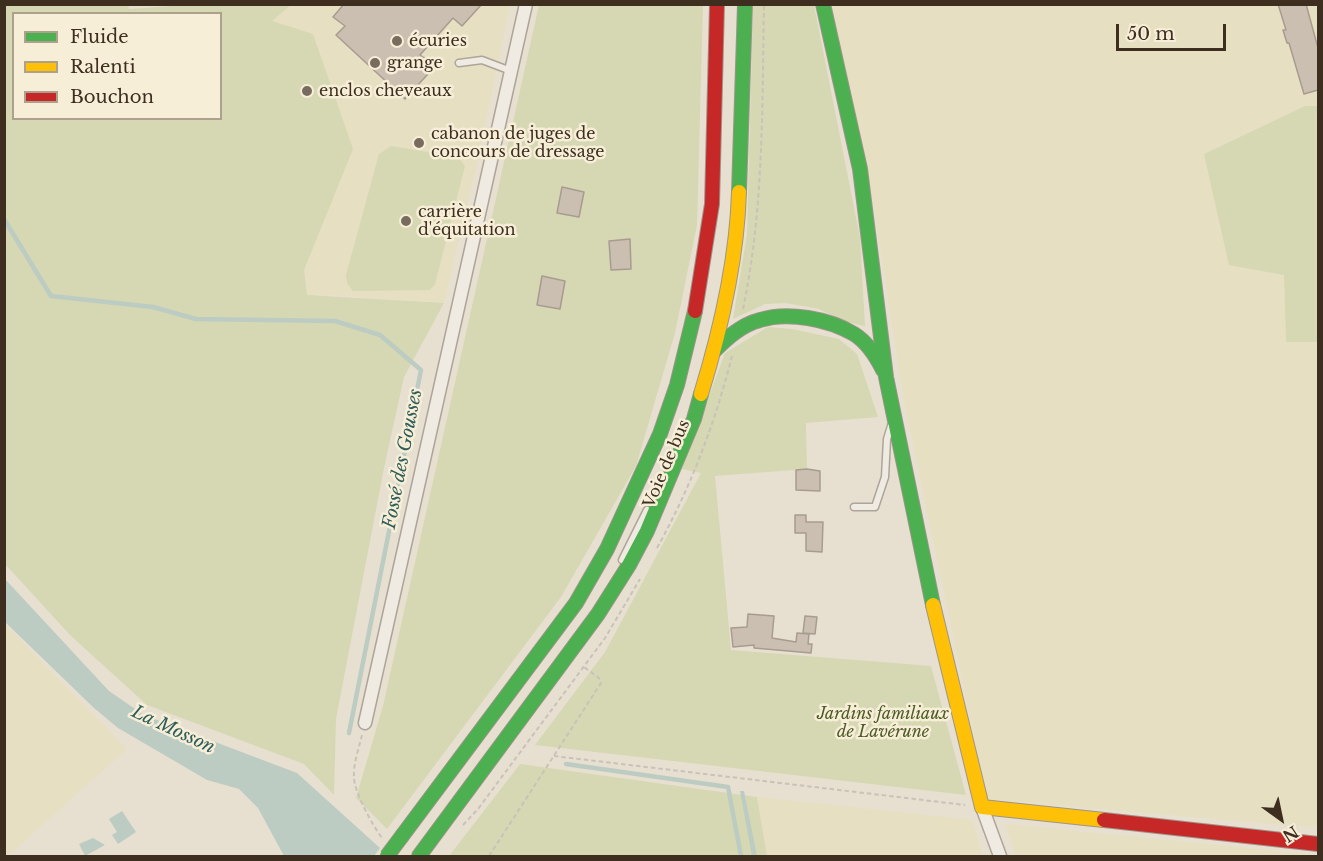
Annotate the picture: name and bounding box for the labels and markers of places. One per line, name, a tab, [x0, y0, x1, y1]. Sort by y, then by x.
place label: écuries	[409, 31, 467, 51]
marker: écuries	[390, 34, 404, 48]
place label: grange	[387, 53, 443, 73]
marker: grange	[368, 56, 382, 70]
place label: enclos cheveaux	[319, 81, 452, 101]
marker: enclos cheveaux	[300, 84, 314, 98]
place label: cabanon de juges de concours de dressage	[431, 124, 604, 162]
marker: cabanon de juges de concours de dressage	[412, 136, 426, 150]
place label: carrière d'équitation	[418, 202, 516, 240]
marker: carrière d'équitation	[399, 214, 413, 228]

